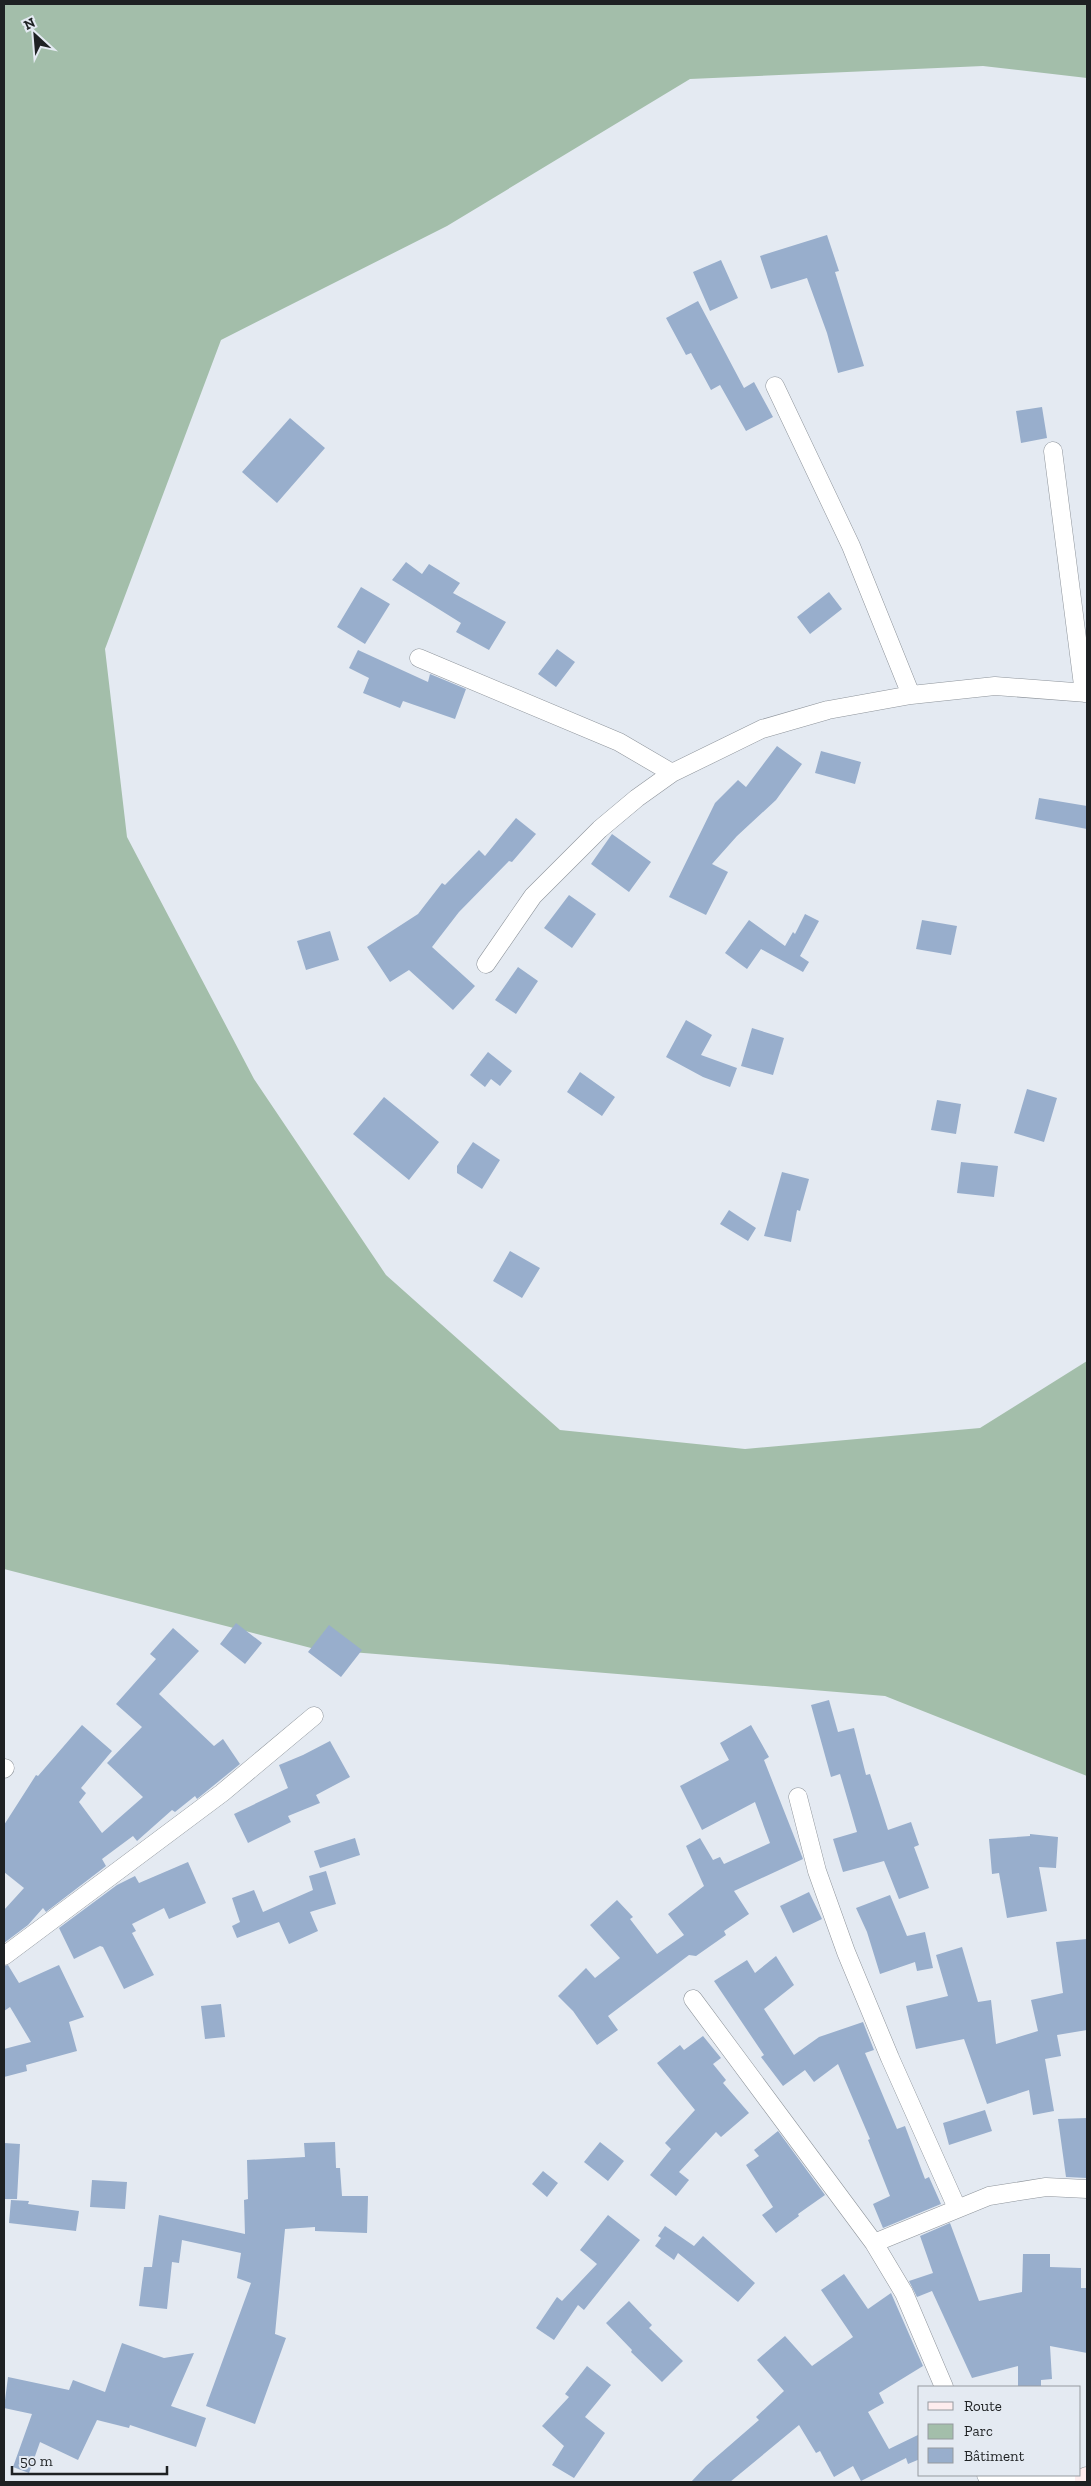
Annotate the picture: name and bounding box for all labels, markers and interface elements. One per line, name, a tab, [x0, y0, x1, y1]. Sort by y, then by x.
north arrow	[10, 10, 60, 60]
text: N	[21, 14, 38, 34]
legend	[918, 2386, 1081, 2476]
text: Route	[964, 2397, 1002, 2415]
text: Parc	[964, 2422, 993, 2440]
scale bar	[12, 2444, 168, 2476]
text: Bâtiment	[964, 2447, 1025, 2465]
text: 50 m	[20, 2452, 53, 2470]

